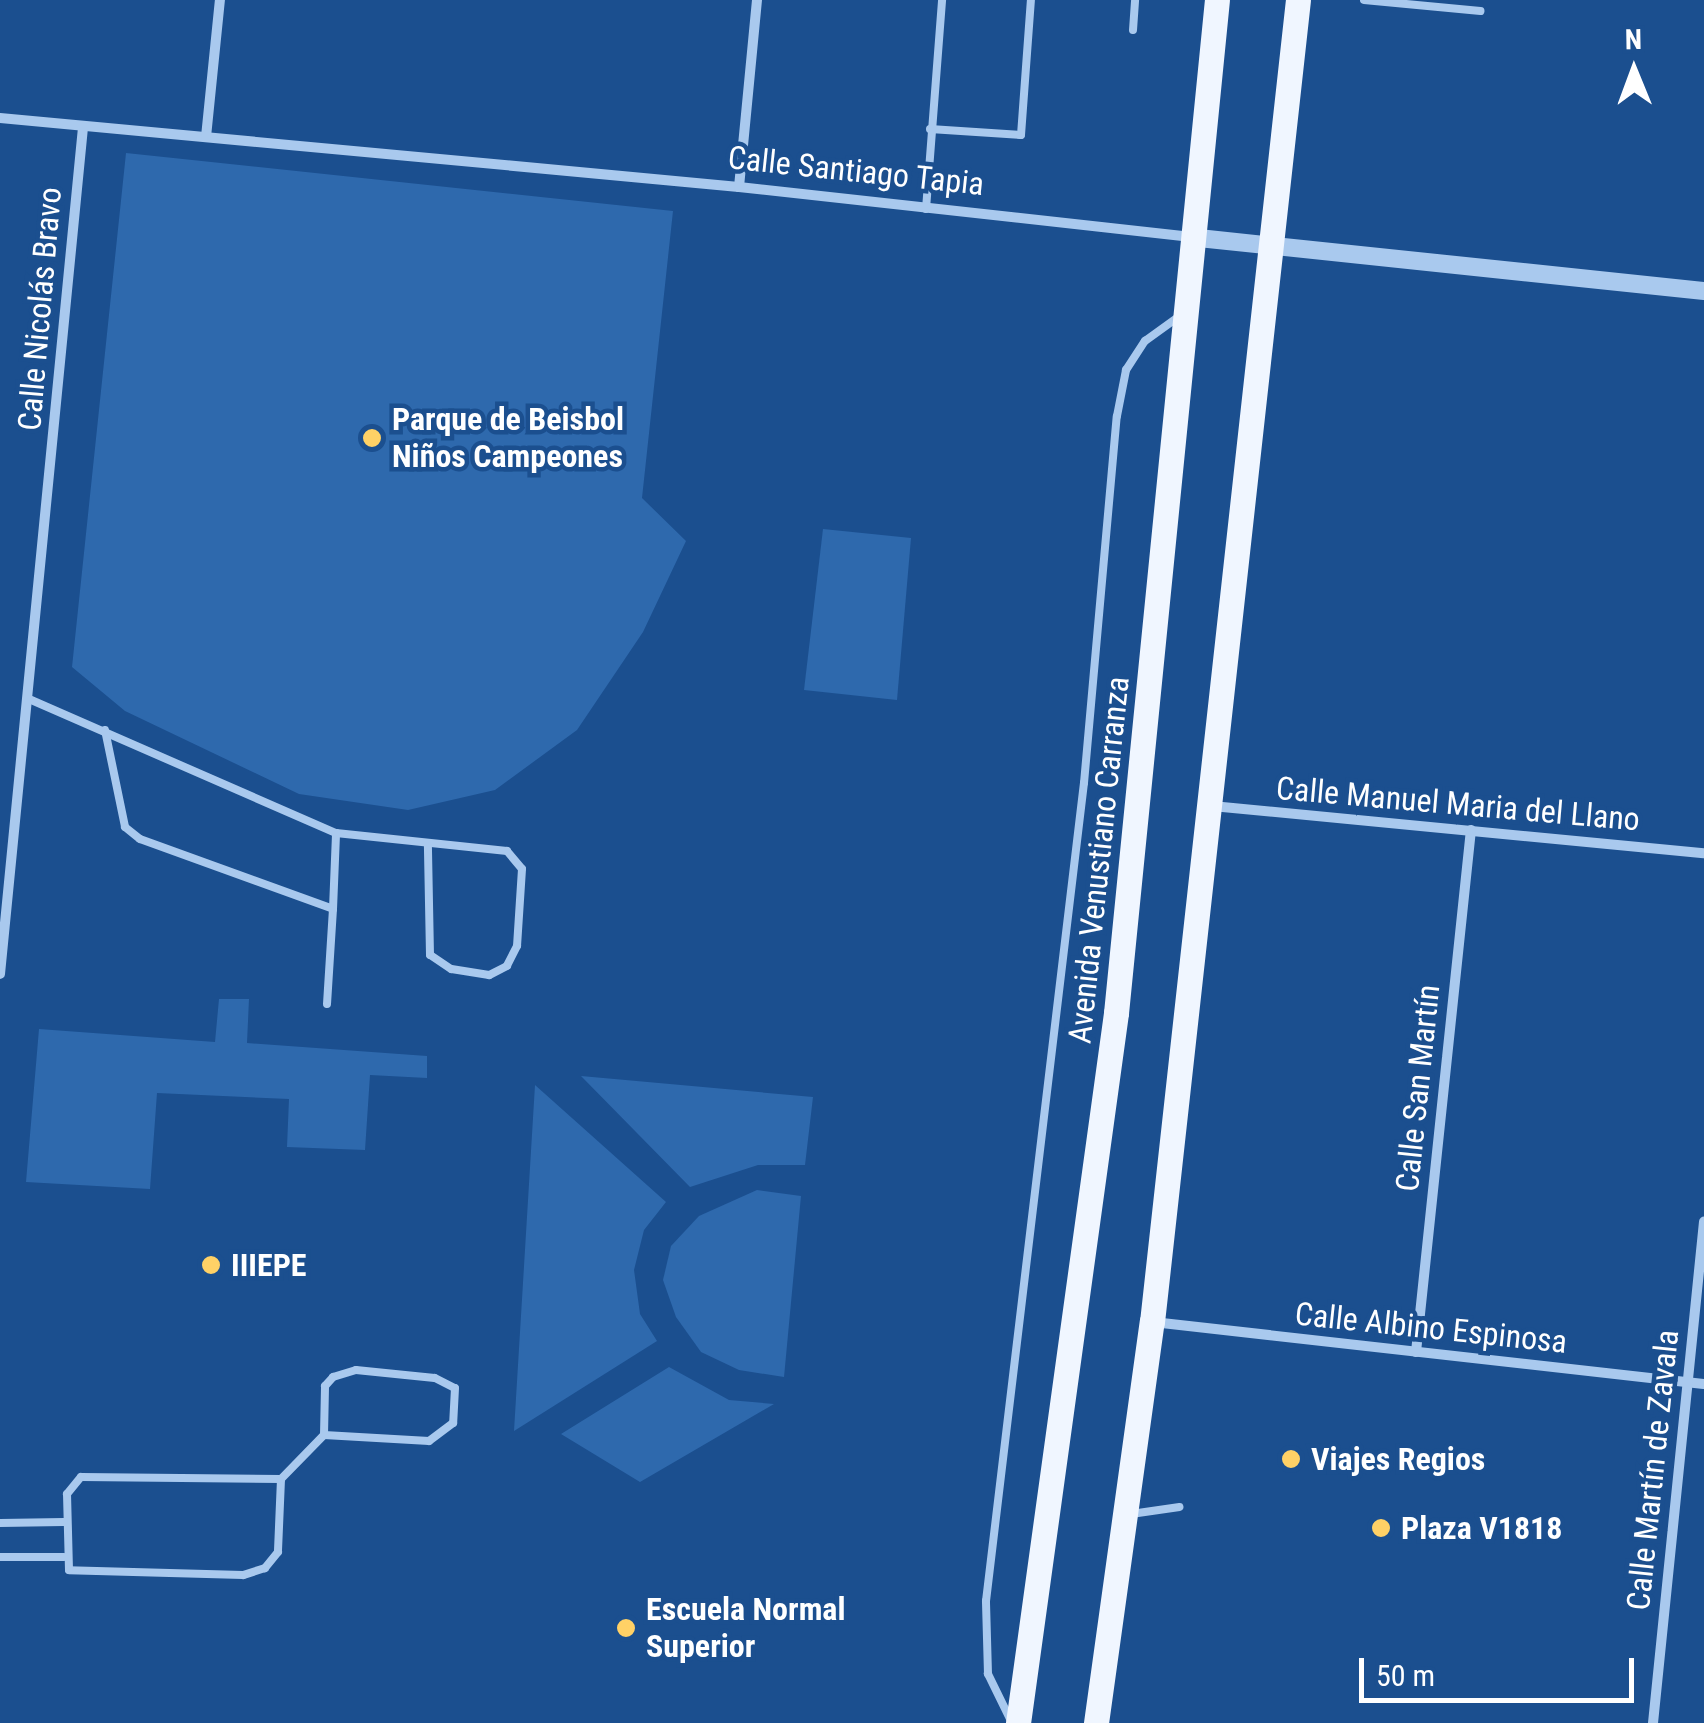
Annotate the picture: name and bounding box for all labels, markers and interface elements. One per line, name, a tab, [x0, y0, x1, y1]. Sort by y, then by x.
north arrow	[1584, 20, 1684, 120]
text: N	[1625, 23, 1642, 56]
street label: Calle Santiago Tapia	[726, 138, 986, 204]
street label: Calle Nicolás Bravo	[10, 186, 70, 432]
place label: Parque de Beisbol Niños Campeones	[392, 401, 624, 476]
marker: Parque de Beisbol Niños Campeones	[361, 427, 383, 449]
street label: Avenida Venustiano Carranza	[1061, 675, 1137, 1045]
street label: Calle Manuel Maria del Llano	[1275, 769, 1641, 839]
street label: Calle San Martín	[1388, 983, 1448, 1193]
place label: IIIEPE	[231, 1246, 307, 1284]
marker: IIIEPE	[200, 1254, 222, 1276]
street label: Calle Albino Espinosa	[1293, 1295, 1569, 1361]
street label: Calle Martín de Zavala	[1619, 1328, 1687, 1612]
place label: Viajes Regios	[1311, 1440, 1485, 1478]
marker: Viajes Regios	[1280, 1448, 1302, 1470]
place label: Plaza V1818	[1401, 1509, 1562, 1547]
marker: Plaza V1818	[1370, 1517, 1392, 1539]
place label: Escuela Normal Superior	[646, 1591, 846, 1666]
marker: Escuela Normal Superior	[615, 1617, 637, 1639]
scale bar	[1364, 1638, 1639, 1700]
text: 50 m	[1376, 1658, 1435, 1693]

